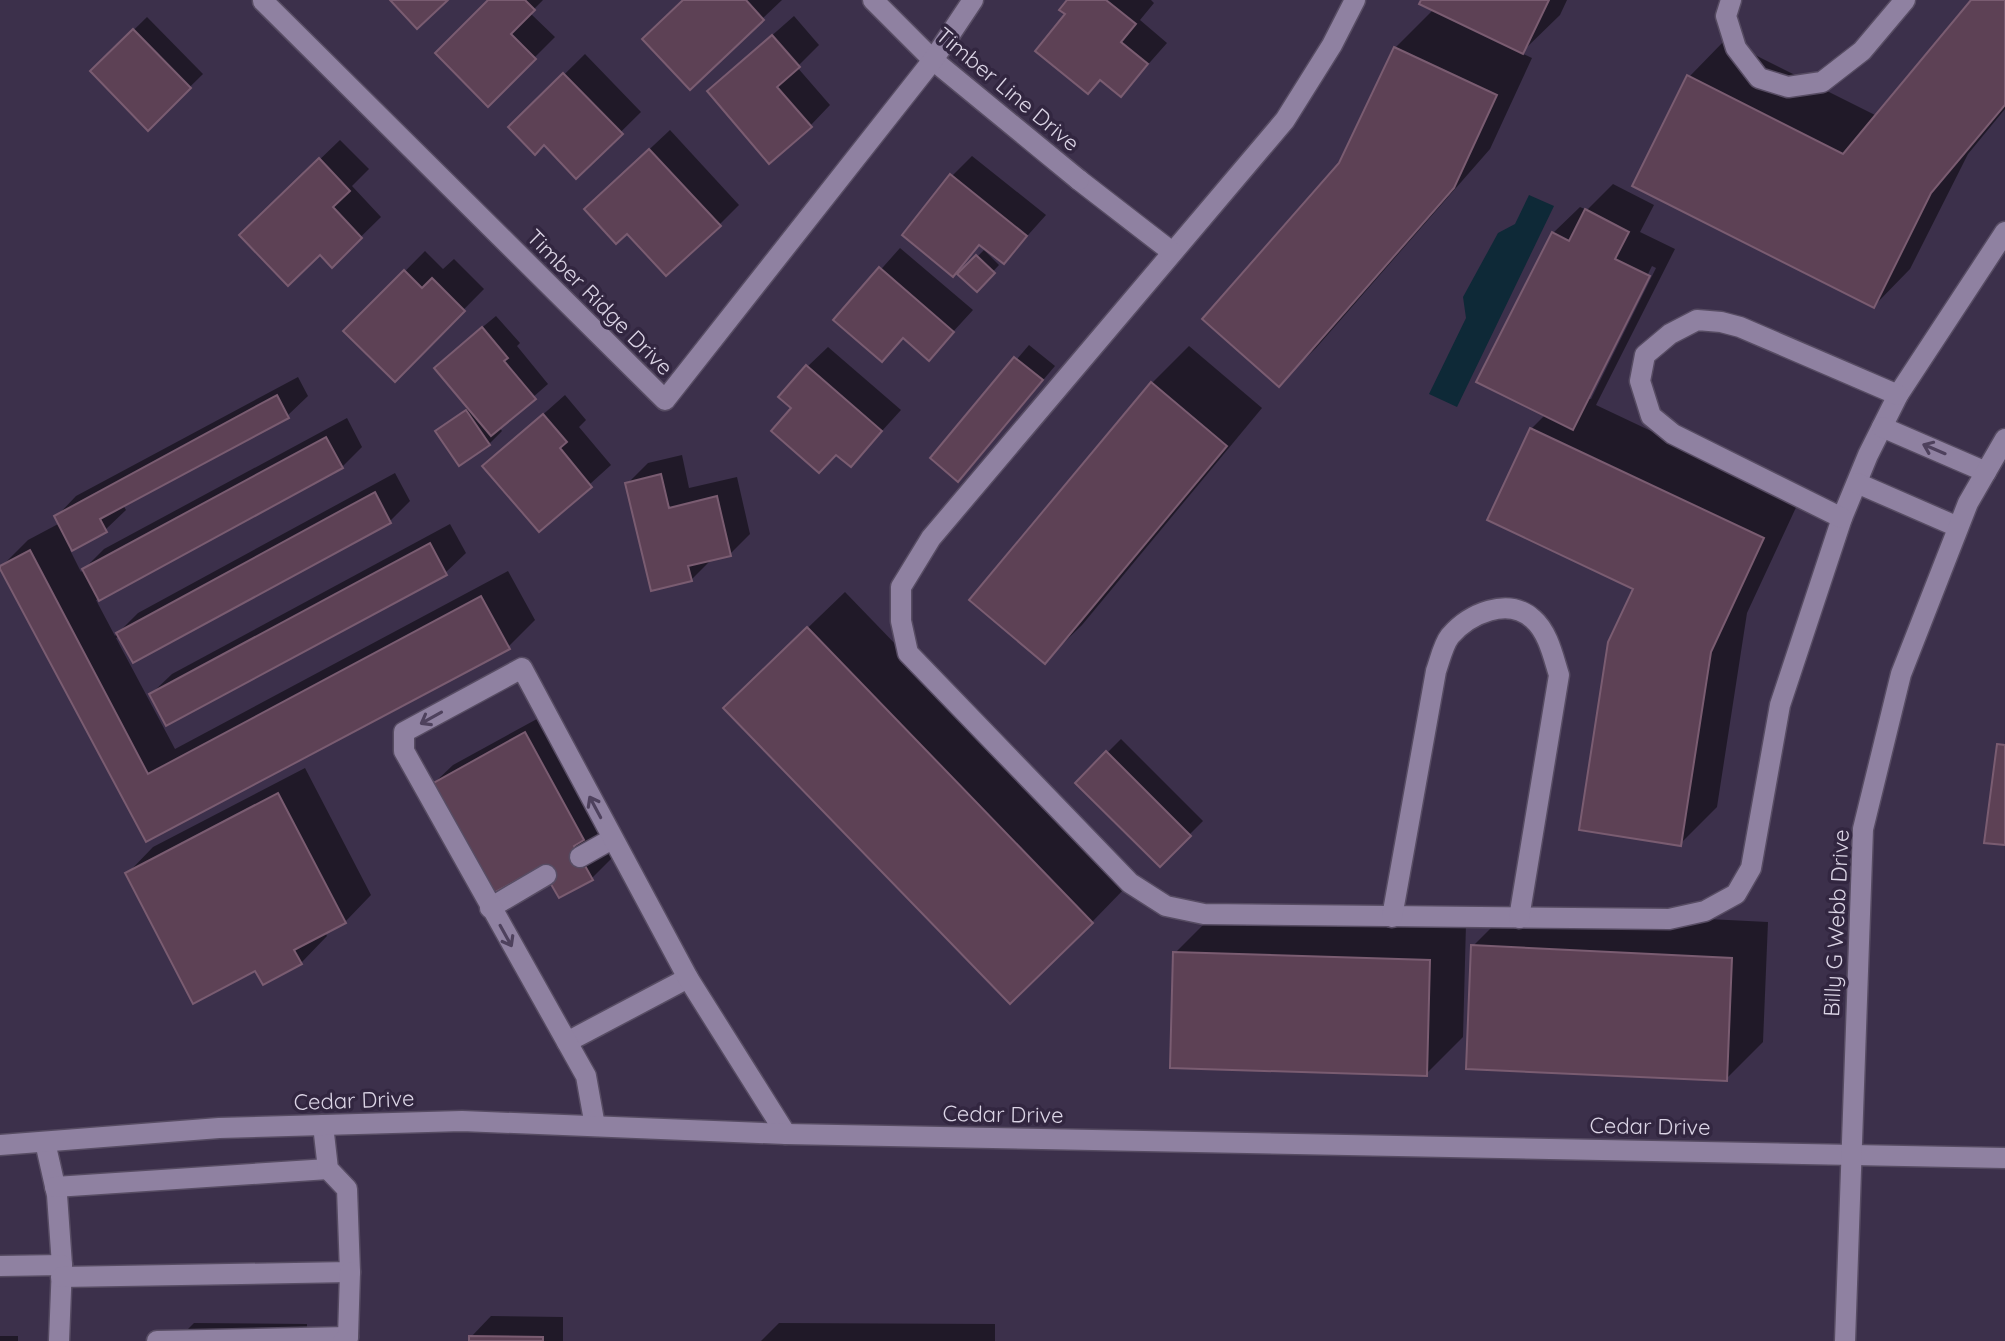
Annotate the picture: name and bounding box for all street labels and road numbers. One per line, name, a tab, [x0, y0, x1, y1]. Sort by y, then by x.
street label: Timber Line Drive	[931, 21, 1085, 157]
street label: Timber Ridge Drive	[521, 223, 679, 381]
street label: Billy G Webb Drive	[1817, 829, 1855, 1017]
street label: Cedar Drive	[293, 1084, 415, 1116]
street label: Cedar Drive	[942, 1099, 1064, 1129]
street label: Cedar Drive	[1589, 1111, 1711, 1141]

